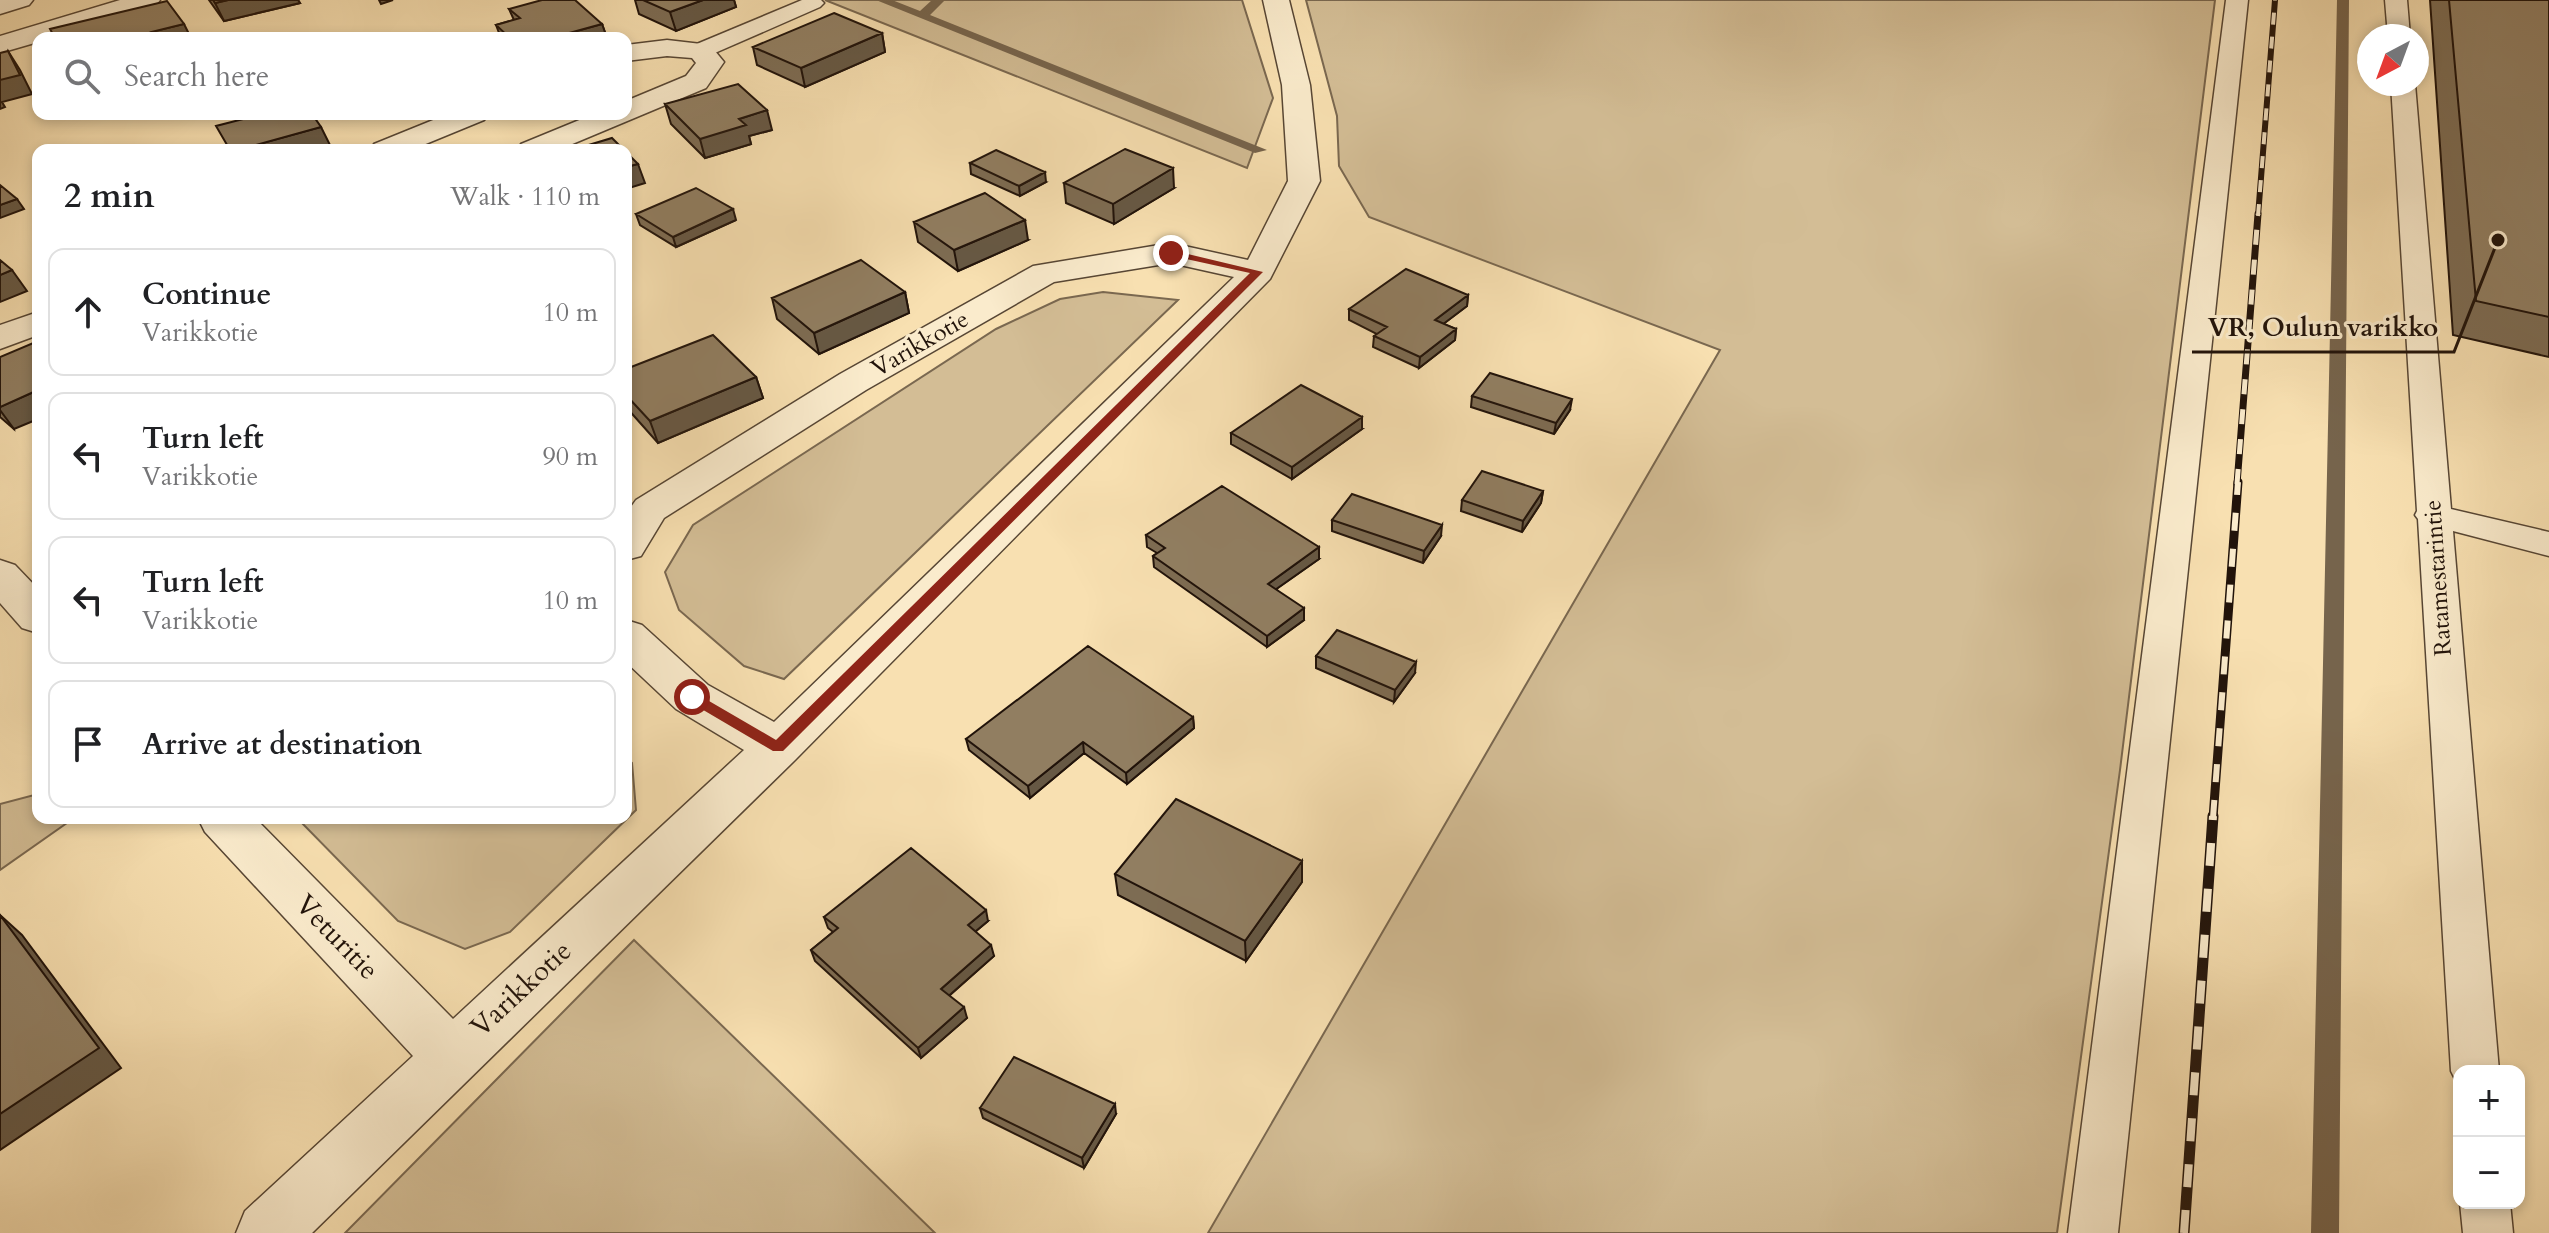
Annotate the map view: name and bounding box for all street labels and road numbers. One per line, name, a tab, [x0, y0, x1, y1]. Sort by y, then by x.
street label: Varikkotie	[865, 303, 975, 385]
street label: Ratamestarintie	[2416, 499, 2460, 657]
street label: Veturitie	[287, 886, 387, 988]
street label: Varikkotie	[462, 932, 580, 1046]

